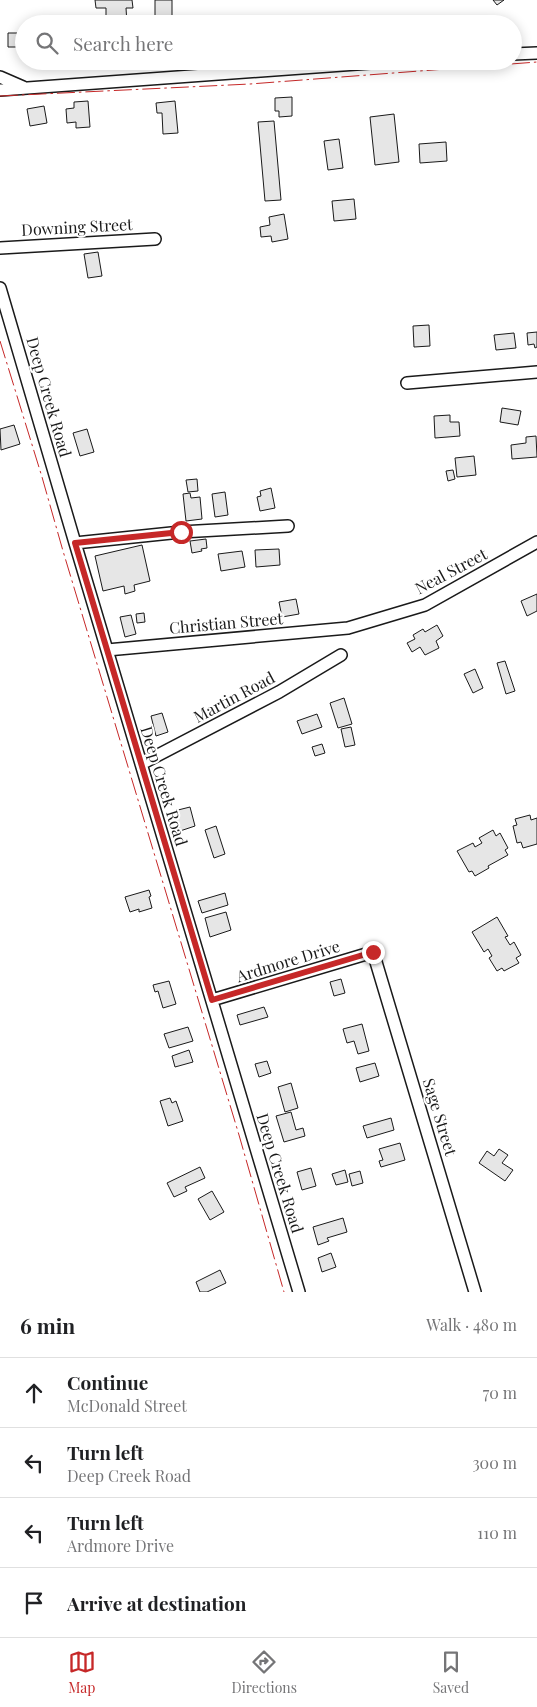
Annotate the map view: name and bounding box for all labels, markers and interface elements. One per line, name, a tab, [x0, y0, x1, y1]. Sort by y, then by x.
search box	[15, 15, 522, 70]
icon: search	[33, 29, 61, 57]
text: Search here	[73, 30, 173, 56]
street label: Downing Street	[21, 213, 134, 240]
street label: Deep Creek Road	[22, 334, 77, 459]
route start	[170, 521, 193, 544]
street label: Neal Street	[411, 543, 491, 598]
street label: Christian Street	[168, 607, 284, 638]
street label: Martin Road	[189, 666, 278, 727]
street label: Deep Creek Road	[136, 723, 193, 848]
street label: Ardmore Drive	[233, 935, 342, 987]
route end	[362, 941, 385, 964]
street label: Sage Street	[419, 1076, 462, 1158]
street label: Deep Creek Road	[252, 1110, 309, 1235]
text: 6 min	[20, 1311, 75, 1339]
text: Walk · 480 m	[426, 1314, 517, 1335]
text: Continue	[67, 1369, 148, 1395]
icon: ahead	[20, 1379, 48, 1407]
text: 70 m	[483, 1382, 517, 1403]
text: McDonald Street	[67, 1395, 187, 1416]
text: Turn left	[67, 1439, 144, 1465]
icon: left	[20, 1449, 48, 1477]
text: 300 m	[472, 1452, 517, 1473]
text: Deep Creek Road	[67, 1465, 191, 1486]
text: Turn left	[67, 1509, 144, 1535]
icon: left	[20, 1519, 48, 1547]
text: 110 m	[477, 1522, 517, 1543]
text: Ardmore Drive	[67, 1535, 174, 1556]
icon: arrive	[20, 1589, 48, 1617]
text: Arrive at destination	[67, 1590, 247, 1616]
tab: Map	[68, 1648, 96, 1697]
tab: Directions	[232, 1648, 297, 1697]
tab: Saved	[433, 1648, 469, 1697]

